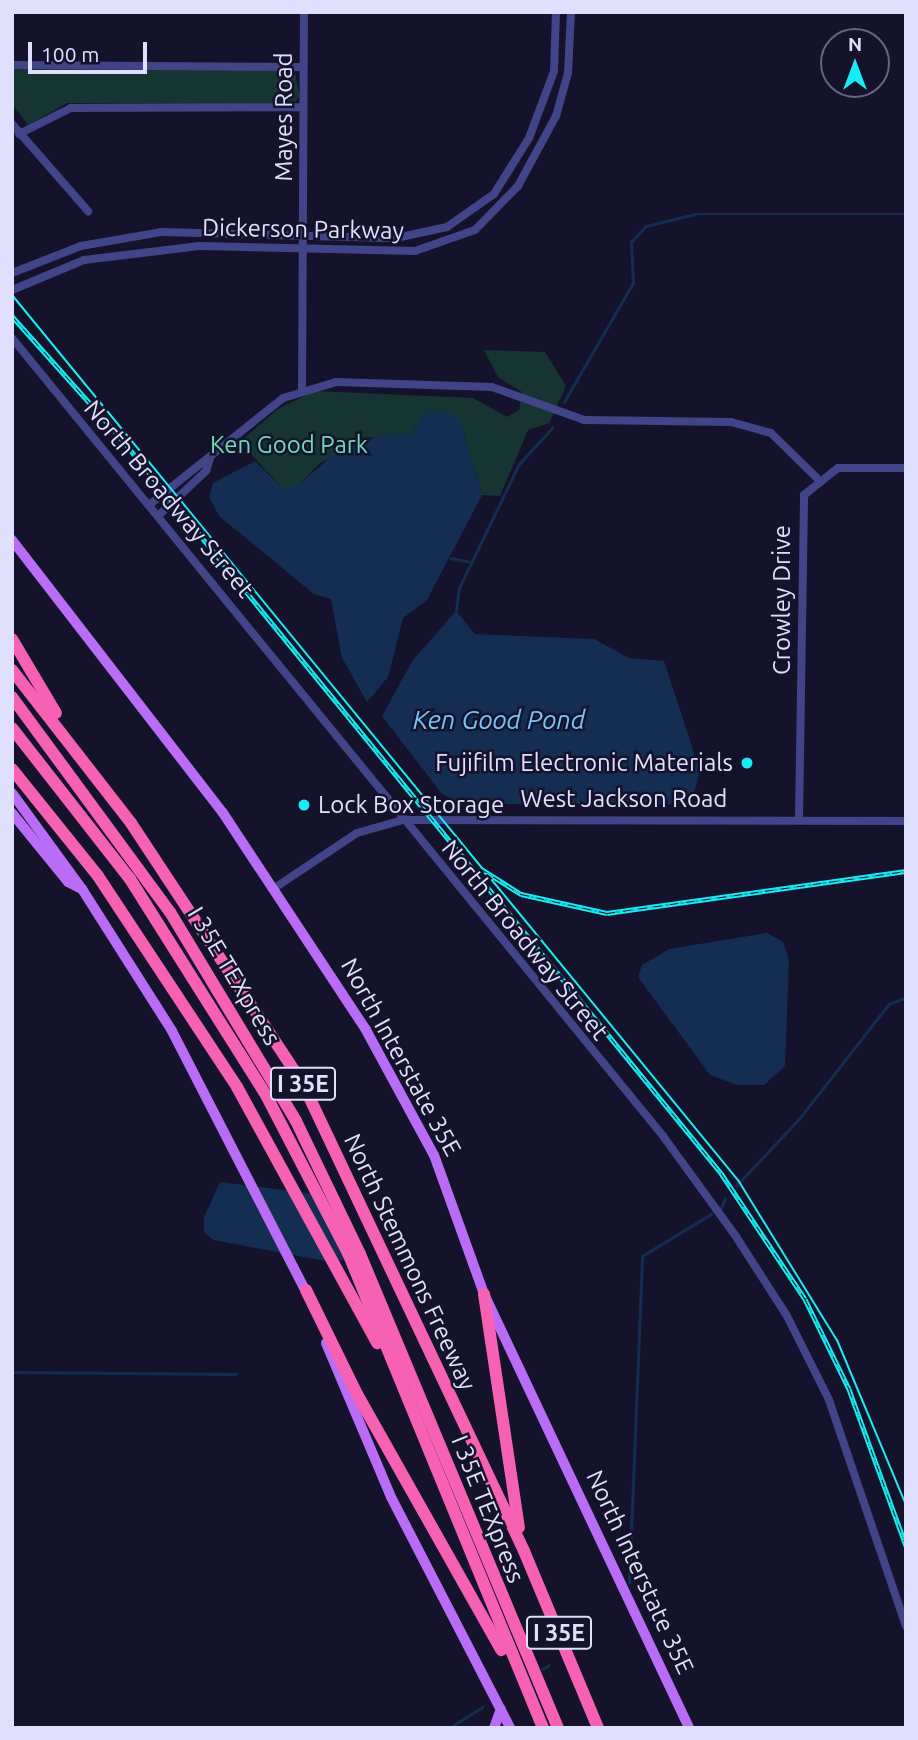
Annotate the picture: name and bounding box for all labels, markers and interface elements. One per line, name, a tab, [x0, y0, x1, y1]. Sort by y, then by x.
scale bar	[32, 28, 150, 72]
north arrow	[820, 28, 890, 98]
text: N	[848, 33, 862, 55]
text: 100 m	[41, 42, 99, 66]
street label: Mayes Road	[270, 52, 298, 182]
street label: Dickerson Parkway	[202, 213, 404, 245]
street label: North Broadway Street	[78, 395, 260, 603]
park label: Ken Good Park	[210, 431, 368, 459]
street label: Crowley Drive	[768, 525, 796, 675]
water label: Ken Good Pond	[413, 704, 585, 736]
place label: Fujifilm Electronic Materials	[435, 749, 733, 777]
marker: Fujifilm Electronic Materials	[739, 755, 755, 771]
street label: West Jackson Road	[521, 785, 727, 813]
place label: Lock Box Storage	[318, 791, 504, 819]
marker: Lock Box Storage	[296, 797, 312, 813]
street label: North Broadway Street	[436, 834, 614, 1046]
street label: I 35E TEXpress	[181, 902, 287, 1050]
street label: North Interstate 35E	[335, 953, 467, 1161]
road number: I 35E	[270, 1064, 336, 1104]
street label: North Stemmons Freeway	[338, 1129, 482, 1395]
street label: I 35E TEXpress	[445, 1431, 531, 1587]
street label: North Interstate 35E	[580, 1466, 700, 1678]
road number: I 35E	[526, 1614, 592, 1652]

